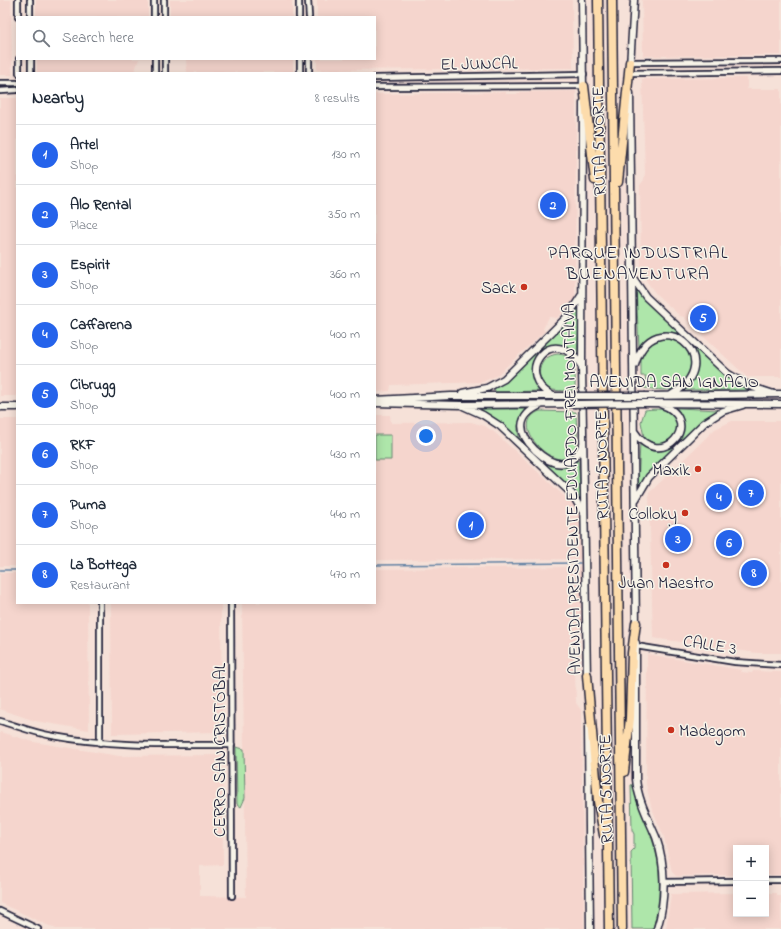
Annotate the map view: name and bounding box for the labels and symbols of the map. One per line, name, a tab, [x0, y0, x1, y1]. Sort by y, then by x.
street label: EL JUNCAL	[440, 51, 519, 78]
street label: RUTA 5 NORTE	[586, 86, 613, 196]
pin: 2	[540, 190, 566, 220]
district label: PARQUE INDUSTRIAL BUENAVENTURA	[548, 241, 728, 288]
place label: Sack	[481, 276, 517, 301]
marker: Sack	[519, 282, 529, 292]
street label: AVENIDA PRESIDENTE EDUARDO FREI MONTALVA	[557, 303, 588, 675]
pin: 5	[690, 303, 716, 333]
street label: AVENIDA SAN IGNACIO	[589, 370, 759, 395]
street label: RUTA 5 NORTE	[589, 410, 616, 520]
your location	[416, 426, 436, 446]
place label: Maxik	[652, 458, 691, 483]
marker: Maxik	[693, 464, 703, 474]
pin: 7	[738, 478, 764, 508]
pin: 4	[706, 482, 732, 512]
place label: Colloky	[628, 502, 677, 528]
marker: Colloky	[680, 508, 690, 518]
pin: 1	[458, 510, 484, 540]
pin: 3	[665, 524, 691, 554]
pin: 6	[716, 528, 742, 558]
pin: 8	[741, 558, 767, 588]
marker: Juan Maestro	[661, 560, 671, 570]
place label: Juan Maestro	[618, 571, 714, 596]
street label: CALLE 3	[681, 629, 738, 662]
street label: CERRO SAN CRISTÓBAL	[208, 662, 233, 837]
place label: Madegom	[679, 719, 745, 746]
marker: Madegom	[666, 725, 676, 735]
street label: RUTA 5 NORTE	[593, 734, 620, 844]

